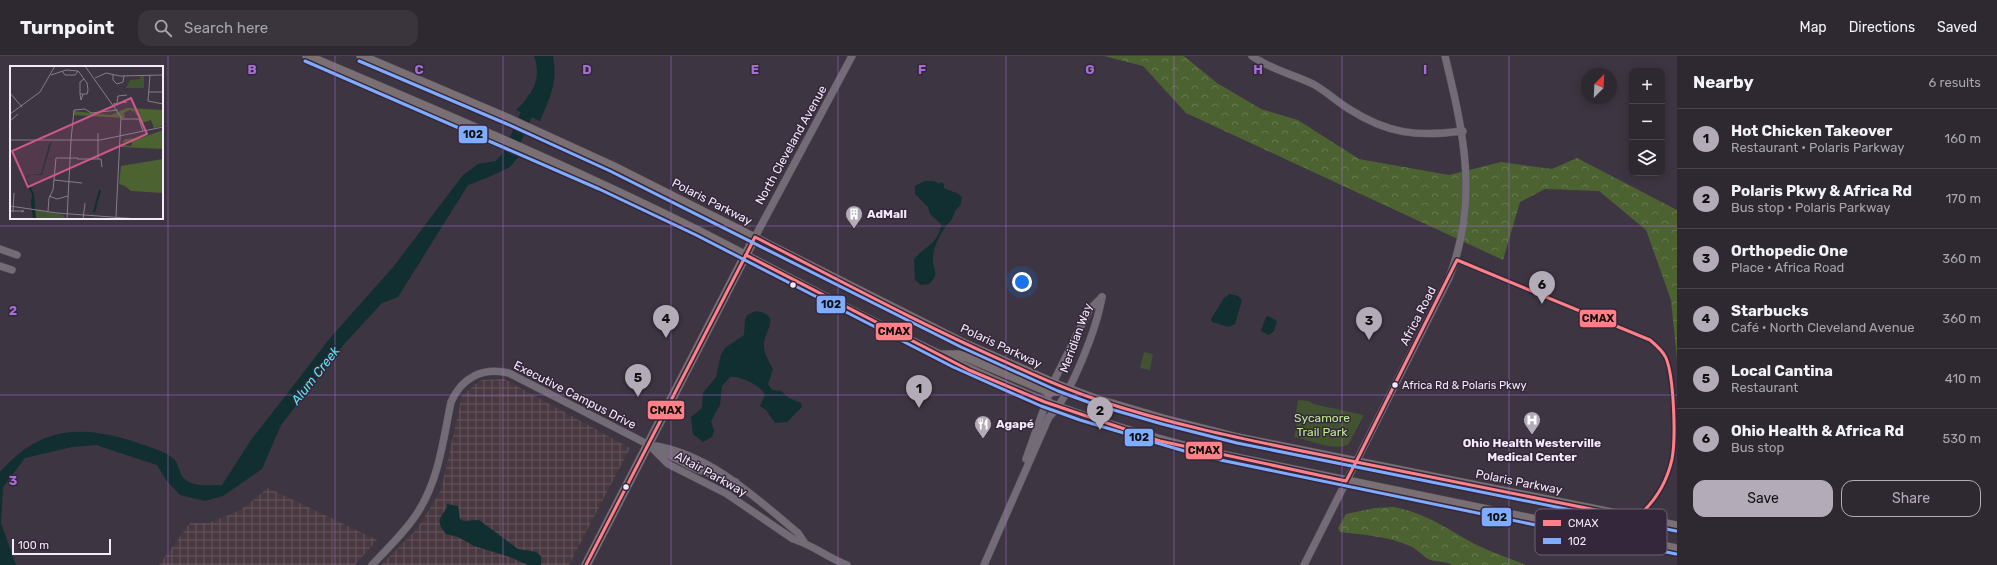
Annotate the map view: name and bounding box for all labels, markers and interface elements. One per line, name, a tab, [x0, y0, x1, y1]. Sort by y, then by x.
search box	[138, 10, 418, 46]
text: Turnpoint	[20, 16, 114, 39]
icon: search	[152, 17, 174, 39]
text: Search here	[184, 19, 268, 37]
text: Map	[1800, 19, 1827, 36]
text: Directions	[1849, 19, 1915, 36]
text: Saved	[1937, 19, 1977, 36]
text: B	[247, 62, 257, 77]
text: C	[414, 62, 424, 77]
text: D	[582, 62, 592, 77]
text: E	[751, 62, 759, 77]
text: F	[918, 62, 926, 77]
text: G	[1085, 62, 1095, 77]
text: H	[1253, 62, 1263, 77]
text: I	[1423, 62, 1427, 77]
inset map	[10, 66, 163, 219]
north arrow	[1581, 68, 1617, 104]
map controls	[1629, 68, 1665, 176]
button: +	[1629, 68, 1665, 104]
text: Nearby	[1693, 72, 1754, 92]
text: 6 results	[1929, 75, 1981, 90]
street label: North Cleveland Avenue	[752, 83, 830, 207]
button: −	[1629, 104, 1665, 140]
text: Hot Chicken Takeover	[1731, 122, 1892, 140]
line badge: 102	[458, 125, 488, 144]
text: 102	[463, 128, 483, 141]
text: 1	[1703, 131, 1709, 146]
text: 160 m	[1945, 131, 1981, 146]
button: layers	[1629, 140, 1665, 176]
text: Restaurant · Polaris Parkway	[1731, 140, 1904, 155]
street label: Polaris Parkway	[670, 176, 755, 228]
text: Polaris Pkwy & Africa Rd	[1731, 182, 1912, 200]
text: 2	[1702, 191, 1710, 206]
text: 170 m	[1946, 191, 1981, 206]
text: Bus stop · Polaris Parkway	[1731, 200, 1890, 215]
building icon: AdMall	[844, 204, 864, 229]
place label: AdMall	[867, 207, 907, 221]
text: Orthopedic One	[1731, 242, 1848, 260]
text: 3	[1702, 251, 1710, 266]
text: 360 m	[1942, 251, 1981, 266]
text: Place · Africa Road	[1731, 260, 1844, 275]
pin: 6	[1529, 271, 1555, 304]
your location	[1012, 272, 1032, 292]
unlabelled marker	[788, 280, 798, 290]
street label: Africa Road	[1397, 284, 1439, 348]
line badge: 102	[816, 295, 846, 314]
text: 102	[821, 298, 841, 311]
street label: Meridian Way	[1057, 301, 1095, 375]
text: Starbucks	[1731, 302, 1808, 320]
text: 2	[9, 303, 17, 318]
pin: 4	[653, 305, 679, 338]
pin: 3	[1356, 307, 1382, 340]
line badge: CMAX	[1579, 309, 1617, 328]
text: 4	[1702, 311, 1710, 326]
text: 360 m	[1942, 311, 1981, 326]
text: CMAX	[1582, 312, 1615, 325]
text: Café · North Cleveland Avenue	[1731, 320, 1915, 335]
street label: Polaris Parkway	[958, 321, 1044, 371]
line badge: CMAX	[875, 322, 913, 341]
text: CMAX	[878, 325, 911, 338]
water label: Alum Creek	[288, 343, 343, 408]
street label: Executive Campus Drive	[511, 358, 639, 432]
text: Local Cantina	[1731, 362, 1833, 380]
pin: 5	[625, 364, 651, 397]
text: 5	[1702, 371, 1710, 386]
text: 410 m	[1945, 371, 1981, 386]
pin: 1	[906, 375, 932, 408]
place label: Africa Rd & Polaris Pkwy	[1402, 379, 1527, 392]
marker: Africa Rd & Polaris Pkwy	[1390, 380, 1400, 390]
text: Restaurant	[1731, 380, 1798, 395]
pin: 2	[1087, 397, 1113, 430]
line badge: CMAX	[647, 400, 685, 420]
text: CMAX	[650, 404, 683, 417]
hospital icon: Ohio Health Westerville Medical Center	[1522, 410, 1542, 435]
park label: Sycamore Trail Park	[1294, 411, 1350, 439]
restaurant icon: Agapé	[973, 414, 993, 439]
place label: Agapé	[996, 417, 1034, 431]
text: Ohio Health & Africa Rd	[1731, 422, 1904, 440]
line badge: 102	[1124, 428, 1154, 447]
text: 102	[1129, 431, 1149, 444]
text: 6	[1702, 431, 1710, 446]
text: 530 m	[1942, 431, 1981, 446]
place label: Ohio Health Westerville Medical Center	[1463, 436, 1601, 464]
text: Bus stop	[1731, 440, 1784, 455]
line badge: CMAX	[1185, 441, 1223, 460]
text: CMAX	[1188, 444, 1221, 457]
street label: Altair Parkway	[673, 449, 750, 500]
street label: Polaris Parkway	[1474, 467, 1564, 497]
text: 3	[9, 473, 18, 488]
button: Save	[1693, 480, 1833, 517]
button: Share	[1841, 480, 1981, 517]
unlabelled marker	[621, 482, 631, 492]
line badge: 102	[1481, 507, 1512, 527]
legend	[1535, 509, 1667, 555]
text: 102	[1487, 511, 1507, 524]
text: CMAX	[1568, 517, 1598, 530]
text: 102	[1568, 535, 1586, 548]
scale bar	[12, 537, 111, 556]
text: 100 m	[18, 539, 49, 552]

